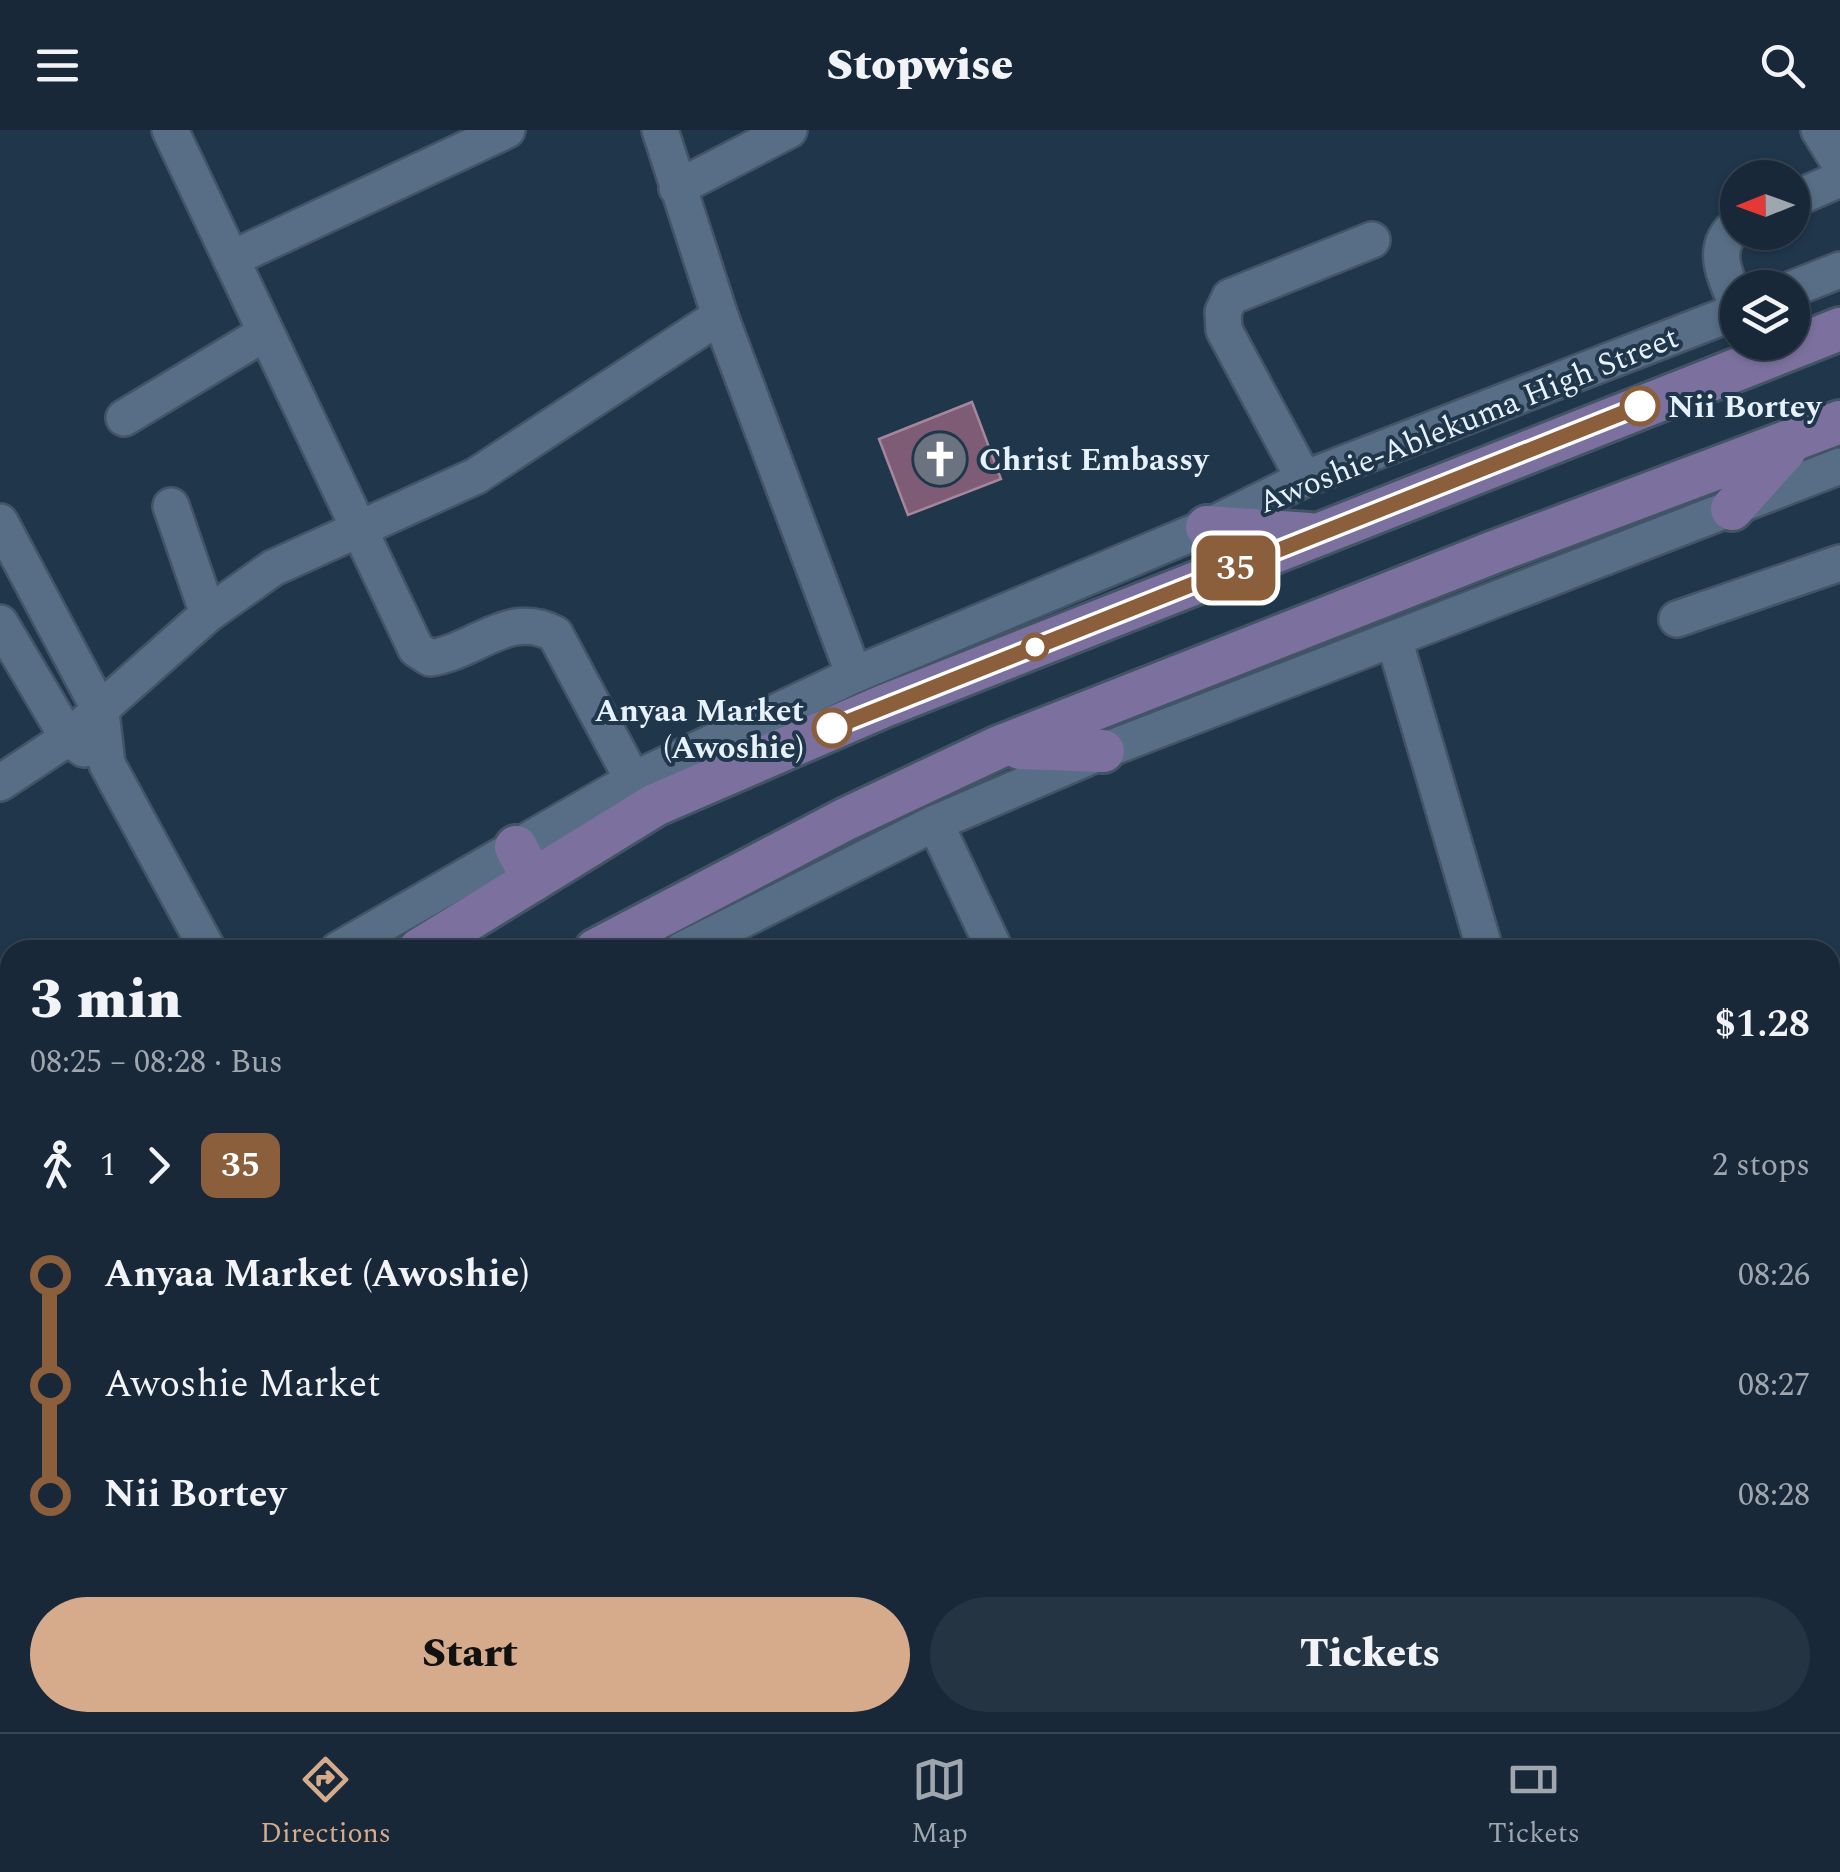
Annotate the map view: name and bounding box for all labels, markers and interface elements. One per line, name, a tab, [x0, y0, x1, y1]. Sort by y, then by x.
text: Stopwise	[827, 31, 1013, 100]
icon: menu	[30, 38, 85, 93]
icon: search	[1755, 38, 1810, 93]
north arrow	[1720, 160, 1810, 250]
map controls	[1720, 160, 1810, 360]
button: layers	[1720, 270, 1810, 360]
street label: Awoshie-Ablekuma High Street	[1251, 313, 1686, 527]
place label: Nii Bortey	[1668, 383, 1823, 432]
marker: Nii Bortey	[1621, 387, 1659, 425]
church icon: Christ Embassy	[910, 429, 970, 489]
place label: Christ Embassy	[979, 436, 1210, 485]
line badge: 35	[1191, 536, 1281, 600]
text: 35	[1216, 542, 1256, 595]
unlabelled marker	[1022, 634, 1048, 660]
place label: Anyaa Market (Awoshie)	[595, 687, 804, 773]
marker: Anyaa Market (Awoshie)	[813, 709, 851, 747]
text: 3 min	[30, 959, 182, 1042]
text: $1.28	[1715, 996, 1810, 1054]
text: 08:25 – 08:28 · Bus	[30, 1038, 283, 1087]
icon: walk	[30, 1138, 85, 1193]
icon: forward	[131, 1138, 186, 1193]
text: 35	[221, 1139, 260, 1192]
text: 1	[100, 1141, 116, 1190]
text: 2 stops	[1712, 1141, 1810, 1190]
text: Anyaa Market (Awoshie)	[104, 1246, 529, 1304]
text: 08:26	[1738, 1251, 1810, 1300]
text: Awoshie Market	[104, 1356, 381, 1414]
text: 08:27	[1738, 1361, 1810, 1410]
text: Nii Bortey	[104, 1466, 286, 1524]
text: 08:28	[1738, 1471, 1810, 1520]
button: Start	[30, 1597, 910, 1712]
button: Tickets	[930, 1597, 1810, 1712]
tab: Directions	[260, 1752, 391, 1855]
tab: Map	[911, 1752, 968, 1855]
tab: Tickets	[1488, 1752, 1580, 1855]

